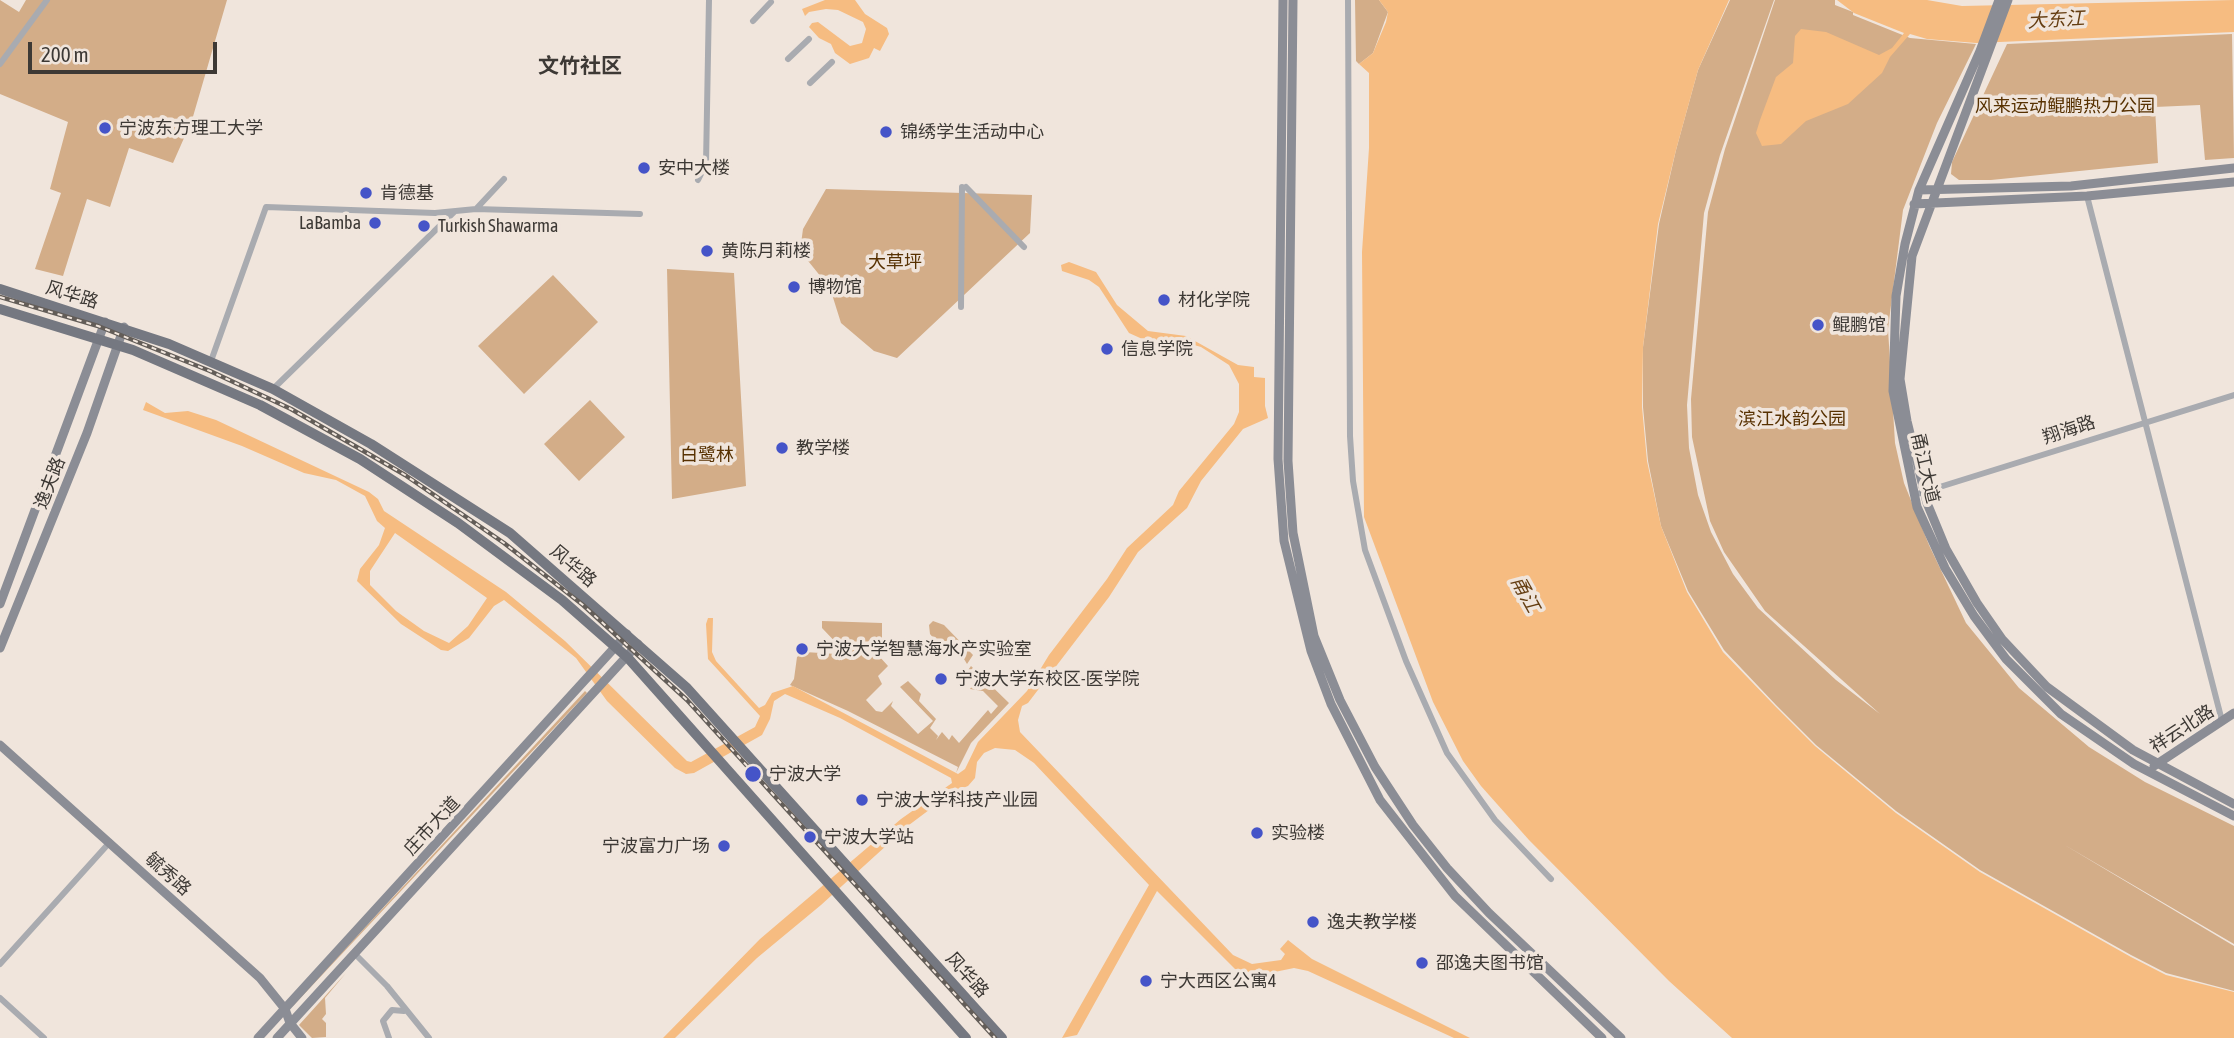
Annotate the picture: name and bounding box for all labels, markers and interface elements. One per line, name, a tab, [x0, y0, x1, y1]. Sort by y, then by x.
water label: 大东江	[2027, 7, 2085, 33]
scale bar	[32, 28, 220, 72]
text: 200 m	[41, 42, 89, 66]
district label: 文竹社区	[538, 53, 622, 79]
park label: 风来运动鲲鹏热力公园	[1975, 95, 2155, 117]
place label: 宁波东方理工大学	[119, 117, 263, 139]
marker: 宁波东方理工大学	[97, 120, 113, 136]
place label: 锦绣学生活动中心	[900, 121, 1044, 143]
marker: 锦绣学生活动中心	[878, 124, 894, 140]
place label: 安中大楼	[658, 157, 730, 179]
marker: 安中大楼	[636, 160, 652, 176]
place label: 肯德基	[380, 182, 434, 204]
marker: 肯德基	[358, 185, 374, 201]
place label: LaBamba	[299, 212, 361, 234]
marker: LaBamba	[367, 215, 383, 231]
place label: Turkish Shawarma	[438, 215, 558, 237]
marker: Turkish Shawarma	[416, 218, 432, 234]
place label: 黄陈月莉楼	[721, 240, 811, 262]
marker: 黄陈月莉楼	[699, 243, 715, 259]
park label: 大草坪	[868, 251, 922, 273]
place label: 博物馆	[808, 276, 862, 298]
street label: 风华路	[43, 277, 101, 313]
marker: 博物馆	[786, 279, 802, 295]
place label: 材化学院	[1178, 289, 1250, 311]
marker: 材化学院	[1156, 292, 1172, 308]
place label: 鲲鹏馆	[1832, 314, 1886, 336]
marker: 鲲鹏馆	[1810, 317, 1826, 333]
place label: 信息学院	[1121, 338, 1193, 360]
marker: 信息学院	[1099, 341, 1115, 357]
park label: 滨江水韵公园	[1738, 408, 1846, 430]
street label: 翔海路	[2040, 411, 2098, 449]
street label: 甬江大道	[1906, 430, 1944, 506]
place label: 教学楼	[796, 437, 850, 459]
marker: 教学楼	[774, 440, 790, 456]
park label: 白鹭林	[680, 444, 734, 466]
street label: 逸夫路	[30, 454, 70, 512]
street label: 风华路	[545, 540, 601, 592]
water label: 甬江	[1506, 572, 1544, 616]
place label: 宁波大学智慧海水产实验室	[816, 638, 1032, 660]
marker: 宁波大学智慧海水产实验室	[794, 641, 810, 657]
place label: 宁波大学东校区-医学院	[955, 668, 1139, 690]
marker: 宁波大学东校区-医学院	[933, 671, 949, 687]
street label: 祥云北路	[2146, 700, 2218, 758]
place label: 宁波大学	[769, 763, 841, 785]
marker: 宁波大学	[743, 764, 763, 784]
place label: 宁波大学科技产业园	[876, 789, 1038, 811]
street label: 庄市大道	[400, 792, 464, 860]
marker: 宁波大学科技产业园	[854, 792, 870, 808]
place label: 实验楼	[1271, 822, 1325, 844]
marker: 实验楼	[1249, 825, 1265, 841]
place label: 宁波大学站	[824, 826, 914, 848]
marker: 宁波大学站	[802, 829, 818, 845]
place label: 宁波富力广场	[602, 835, 710, 857]
marker: 宁波富力广场	[716, 838, 732, 854]
street label: 毓秀路	[141, 848, 195, 900]
place label: 逸夫教学楼	[1327, 911, 1417, 933]
marker: 逸夫教学楼	[1305, 914, 1321, 930]
street label: 风华路	[941, 948, 993, 1002]
place label: 邵逸夫图书馆	[1436, 952, 1544, 974]
marker: 邵逸夫图书馆	[1414, 955, 1430, 971]
place label: 宁大西区公寓4	[1160, 970, 1276, 992]
marker: 宁大西区公寓4	[1138, 973, 1154, 989]

